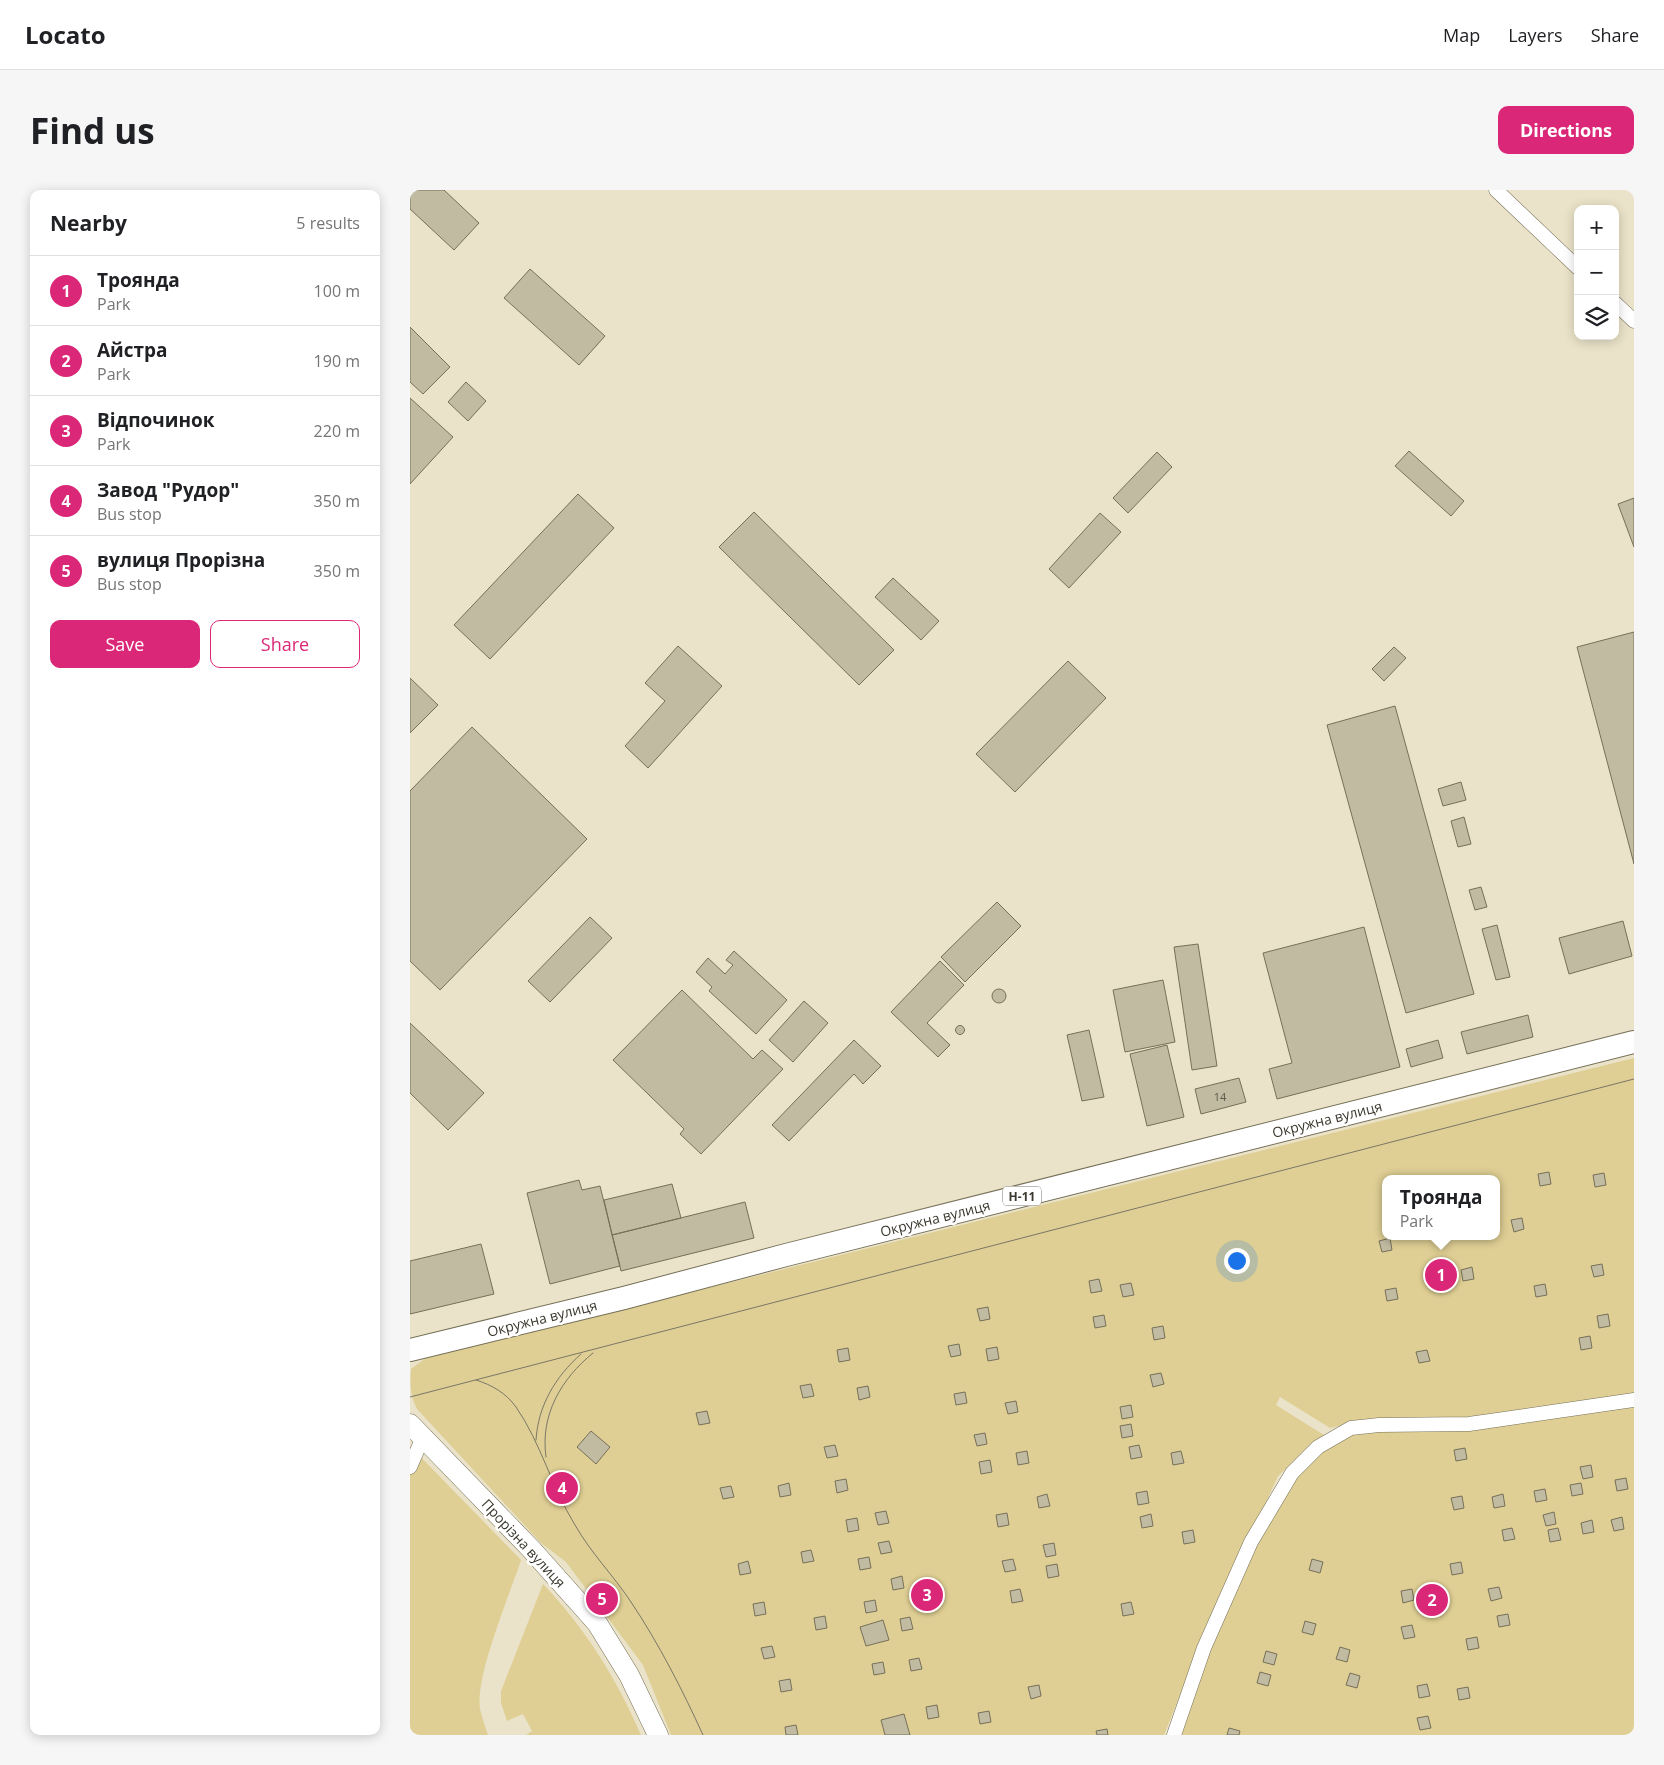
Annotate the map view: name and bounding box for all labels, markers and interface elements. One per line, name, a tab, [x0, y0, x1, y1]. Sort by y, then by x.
text: Locato	[25, 18, 106, 51]
text: Map	[1443, 23, 1480, 47]
text: Layers	[1508, 23, 1563, 47]
text: Share	[1591, 23, 1639, 47]
button: Directions	[1498, 106, 1634, 154]
text: Find us	[30, 107, 155, 154]
map controls	[1574, 205, 1619, 340]
button: +	[1574, 205, 1619, 250]
text: Nearby	[50, 209, 127, 237]
text: 5 results	[296, 212, 360, 234]
button: −	[1574, 250, 1619, 295]
text: Троянда	[97, 267, 180, 293]
text: 1	[61, 280, 71, 302]
text: 100 m	[314, 280, 360, 302]
text: Park	[97, 293, 130, 315]
button: layers	[1574, 295, 1619, 340]
text: Айстра	[97, 337, 168, 363]
text: 2	[61, 350, 71, 372]
text: 190 m	[314, 350, 360, 372]
text: Park	[97, 363, 130, 385]
text: Відпочинок	[97, 407, 215, 433]
text: 3	[61, 420, 71, 442]
text: 220 m	[314, 420, 360, 442]
text: Park	[97, 433, 130, 455]
text: Завод "Рудор"	[97, 477, 239, 503]
text: 4	[61, 490, 71, 512]
text: 350 m	[314, 490, 360, 512]
text: Bus stop	[97, 503, 162, 525]
text: вулиця Прорізна	[97, 547, 265, 573]
text: 5	[61, 560, 71, 582]
text: 350 m	[314, 560, 360, 582]
text: Bus stop	[97, 573, 162, 595]
button: Save	[50, 620, 200, 668]
button: Share	[210, 620, 360, 668]
house number: 14	[1214, 1089, 1227, 1104]
street label: Окружна вулиця	[1270, 1096, 1384, 1142]
popup	[1382, 1175, 1500, 1240]
text: Троянда	[1400, 1184, 1482, 1210]
road number: Н-11	[1003, 1186, 1041, 1206]
street label: Окружна вулиця	[878, 1195, 992, 1241]
text: Park	[1400, 1210, 1433, 1232]
your location	[1224, 1248, 1250, 1274]
pin: 1	[1425, 1256, 1457, 1294]
street label: Окружна вулиця	[485, 1295, 599, 1341]
pin: 4	[546, 1469, 578, 1507]
street label: Прорізна вулиця	[478, 1495, 570, 1591]
pin: 3	[911, 1576, 943, 1614]
pin: 5	[586, 1580, 618, 1618]
pin: 2	[1416, 1581, 1448, 1619]

